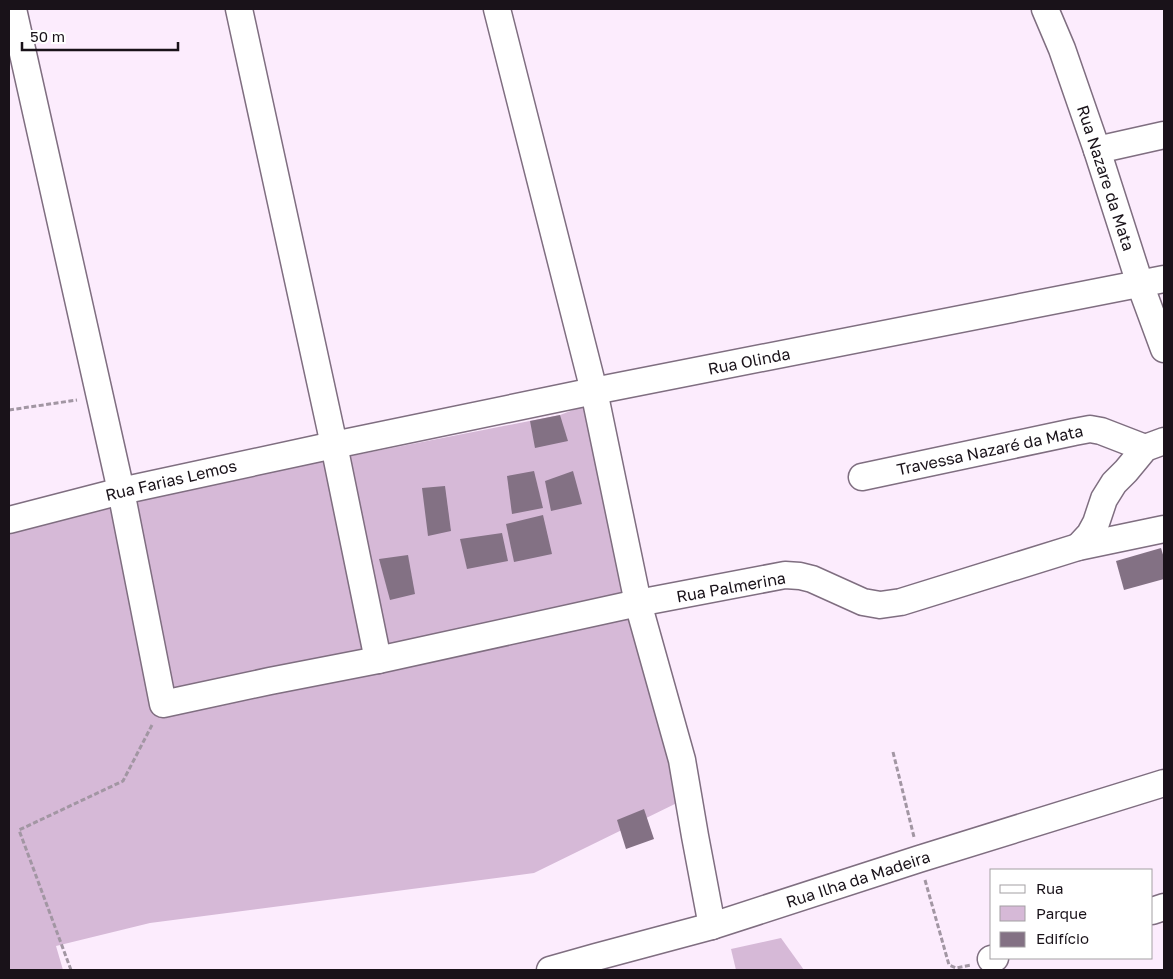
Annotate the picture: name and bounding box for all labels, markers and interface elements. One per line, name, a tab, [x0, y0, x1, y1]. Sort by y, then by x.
scale bar	[22, 20, 179, 52]
text: 50 m	[30, 27, 65, 45]
street label: Rua Nazare da Mata	[1073, 103, 1139, 253]
street label: Rua Olinda	[706, 343, 792, 379]
street label: Travessa Nazaré da Mata	[895, 420, 1085, 480]
street label: Rua Farias Lemos	[103, 455, 239, 505]
street label: Rua Palmerina	[675, 568, 787, 606]
street label: Rua Ilha da Madeira	[783, 846, 933, 912]
legend	[990, 869, 1153, 959]
text: Rua	[1036, 879, 1063, 897]
text: Parque	[1036, 904, 1087, 922]
text: Edifício	[1036, 929, 1089, 947]

